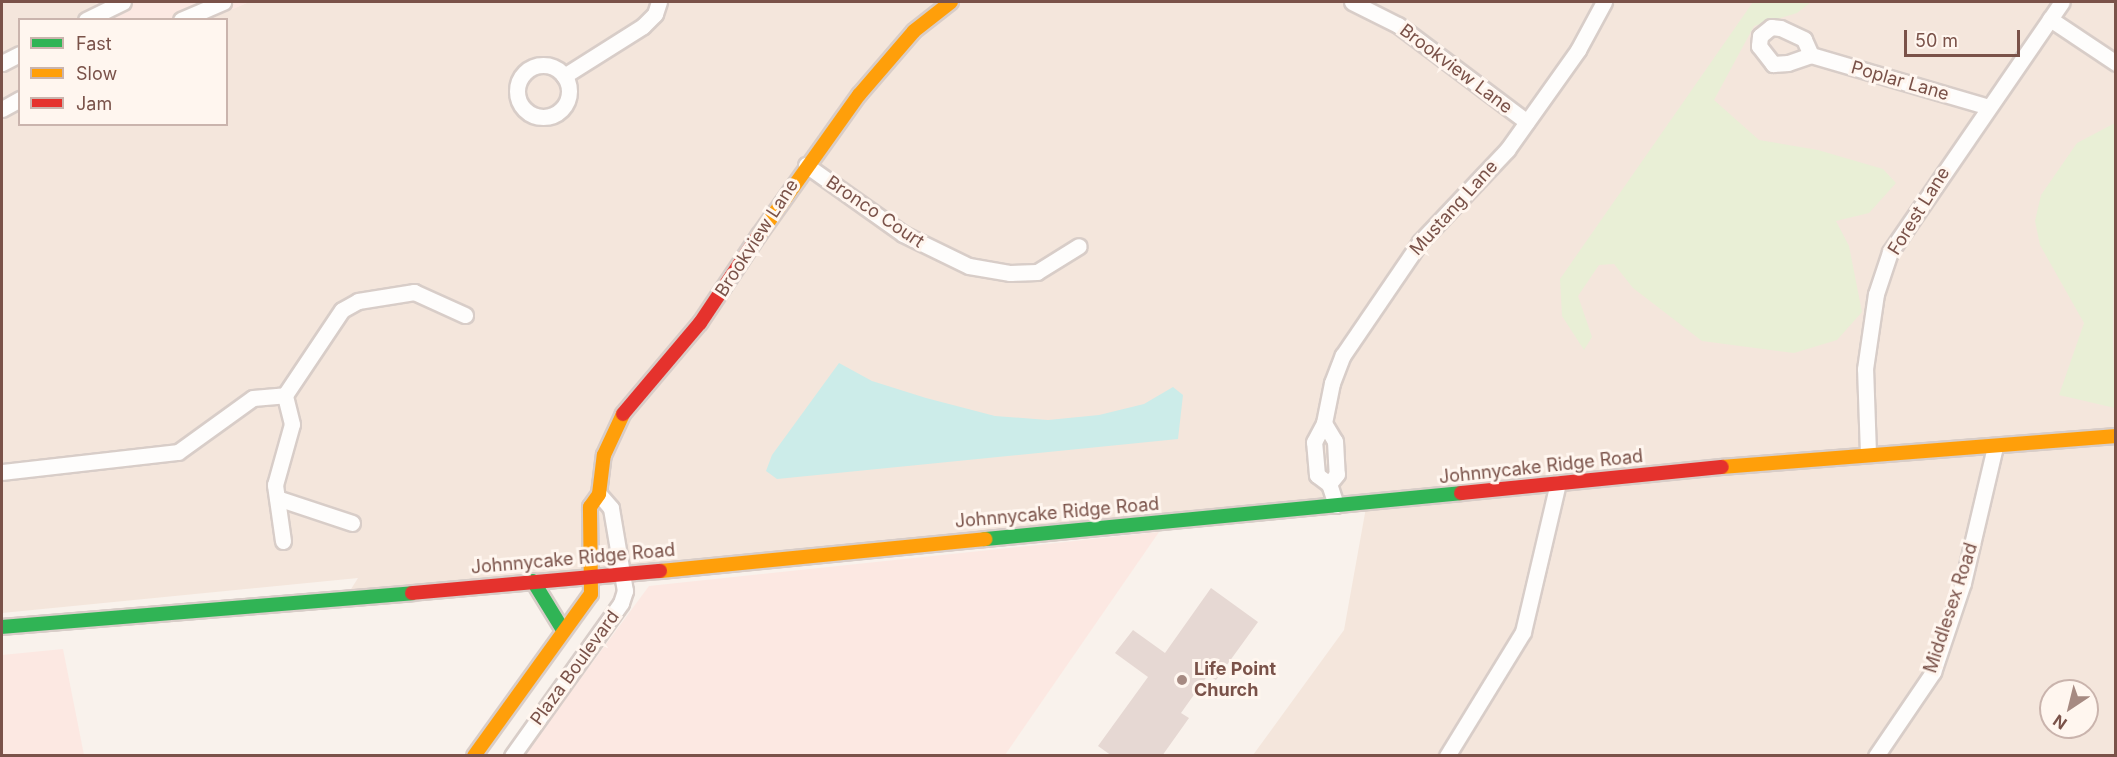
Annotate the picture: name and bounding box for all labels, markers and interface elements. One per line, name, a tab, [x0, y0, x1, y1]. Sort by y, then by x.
legend	[18, 18, 228, 126]
scale bar	[1907, 18, 2022, 56]
street label: Brookview Lane	[1395, 20, 1517, 118]
text: 50 m	[1915, 30, 1958, 51]
text: Fast	[76, 33, 112, 54]
street label: Poplar Lane	[1849, 57, 1951, 105]
text: Slow	[76, 63, 117, 84]
text: Jam	[76, 93, 112, 114]
street label: Mustang Lane	[1406, 156, 1502, 260]
street label: Forest Lane	[1883, 163, 1955, 259]
street label: Bronco Court	[822, 171, 928, 253]
street label: Brookview Lane	[711, 175, 803, 301]
street label: Johnnycake Ridge Road	[1438, 446, 1644, 488]
street label: Johnnycake Ridge Road	[954, 493, 1160, 533]
street label: Johnnycake Ridge Road	[470, 539, 676, 579]
street label: Middlesex Road	[1920, 540, 1982, 676]
street label: Plaza Boulevard	[526, 606, 624, 730]
place label: Life Point Church	[1194, 659, 1276, 702]
marker: Life Point Church	[1175, 673, 1189, 687]
north arrow	[2039, 679, 2099, 739]
text: N	[2049, 710, 2071, 734]

